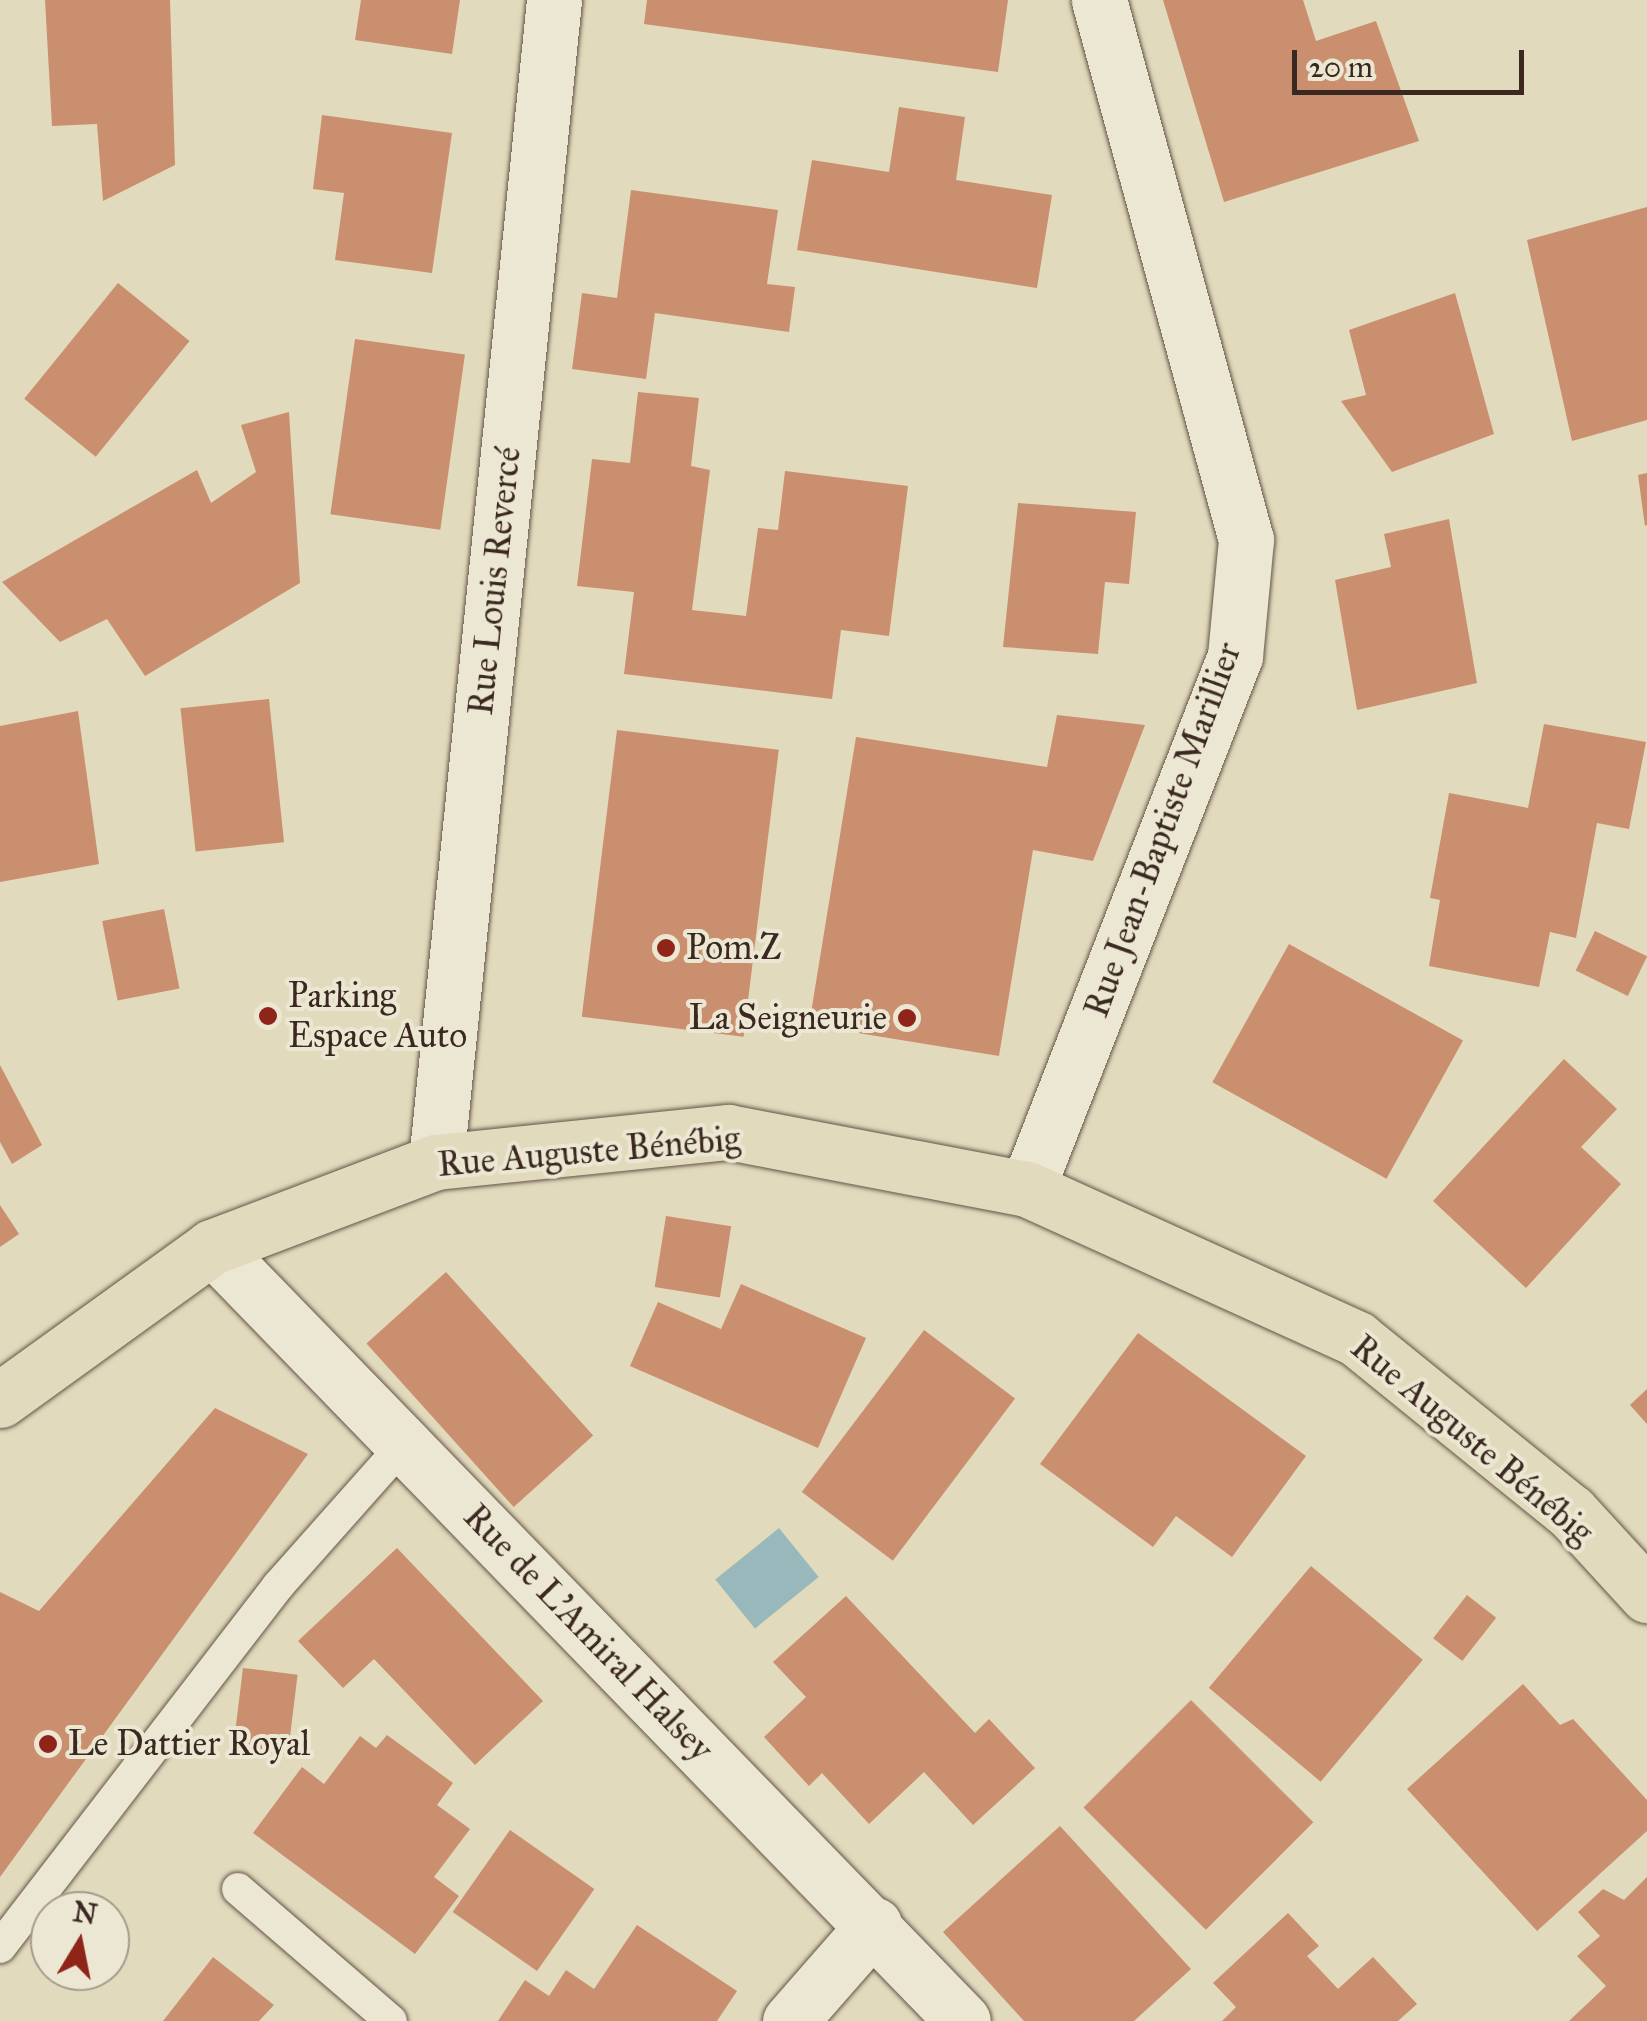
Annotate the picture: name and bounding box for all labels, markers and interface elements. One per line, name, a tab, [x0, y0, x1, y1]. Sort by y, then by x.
scale bar	[1297, 30, 1530, 92]
text: 20 m	[1309, 49, 1373, 85]
street label: Rue Louis Revercé	[460, 445, 530, 717]
street label: Rue Jean-Baptiste Marillier	[1076, 637, 1250, 1023]
place label: Pom.Z	[686, 927, 782, 969]
marker: Pom.Z	[655, 937, 677, 959]
place label: Parking Espace Auto	[288, 975, 467, 1057]
place label: La Seigneurie	[689, 997, 887, 1039]
marker: Parking Espace Auto	[257, 1005, 279, 1027]
marker: La Seigneurie	[896, 1007, 918, 1029]
street label: Rue Auguste Bénébig	[436, 1118, 742, 1186]
street label: Rue Auguste Bénébig	[1342, 1326, 1602, 1554]
street label: Rue de L'Amiral Halsey	[455, 1496, 721, 1770]
place label: Le Dattier Royal	[68, 1723, 310, 1765]
marker: Le Dattier Royal	[37, 1733, 59, 1755]
north arrow	[30, 1891, 130, 1991]
text: N	[70, 1894, 100, 1932]

